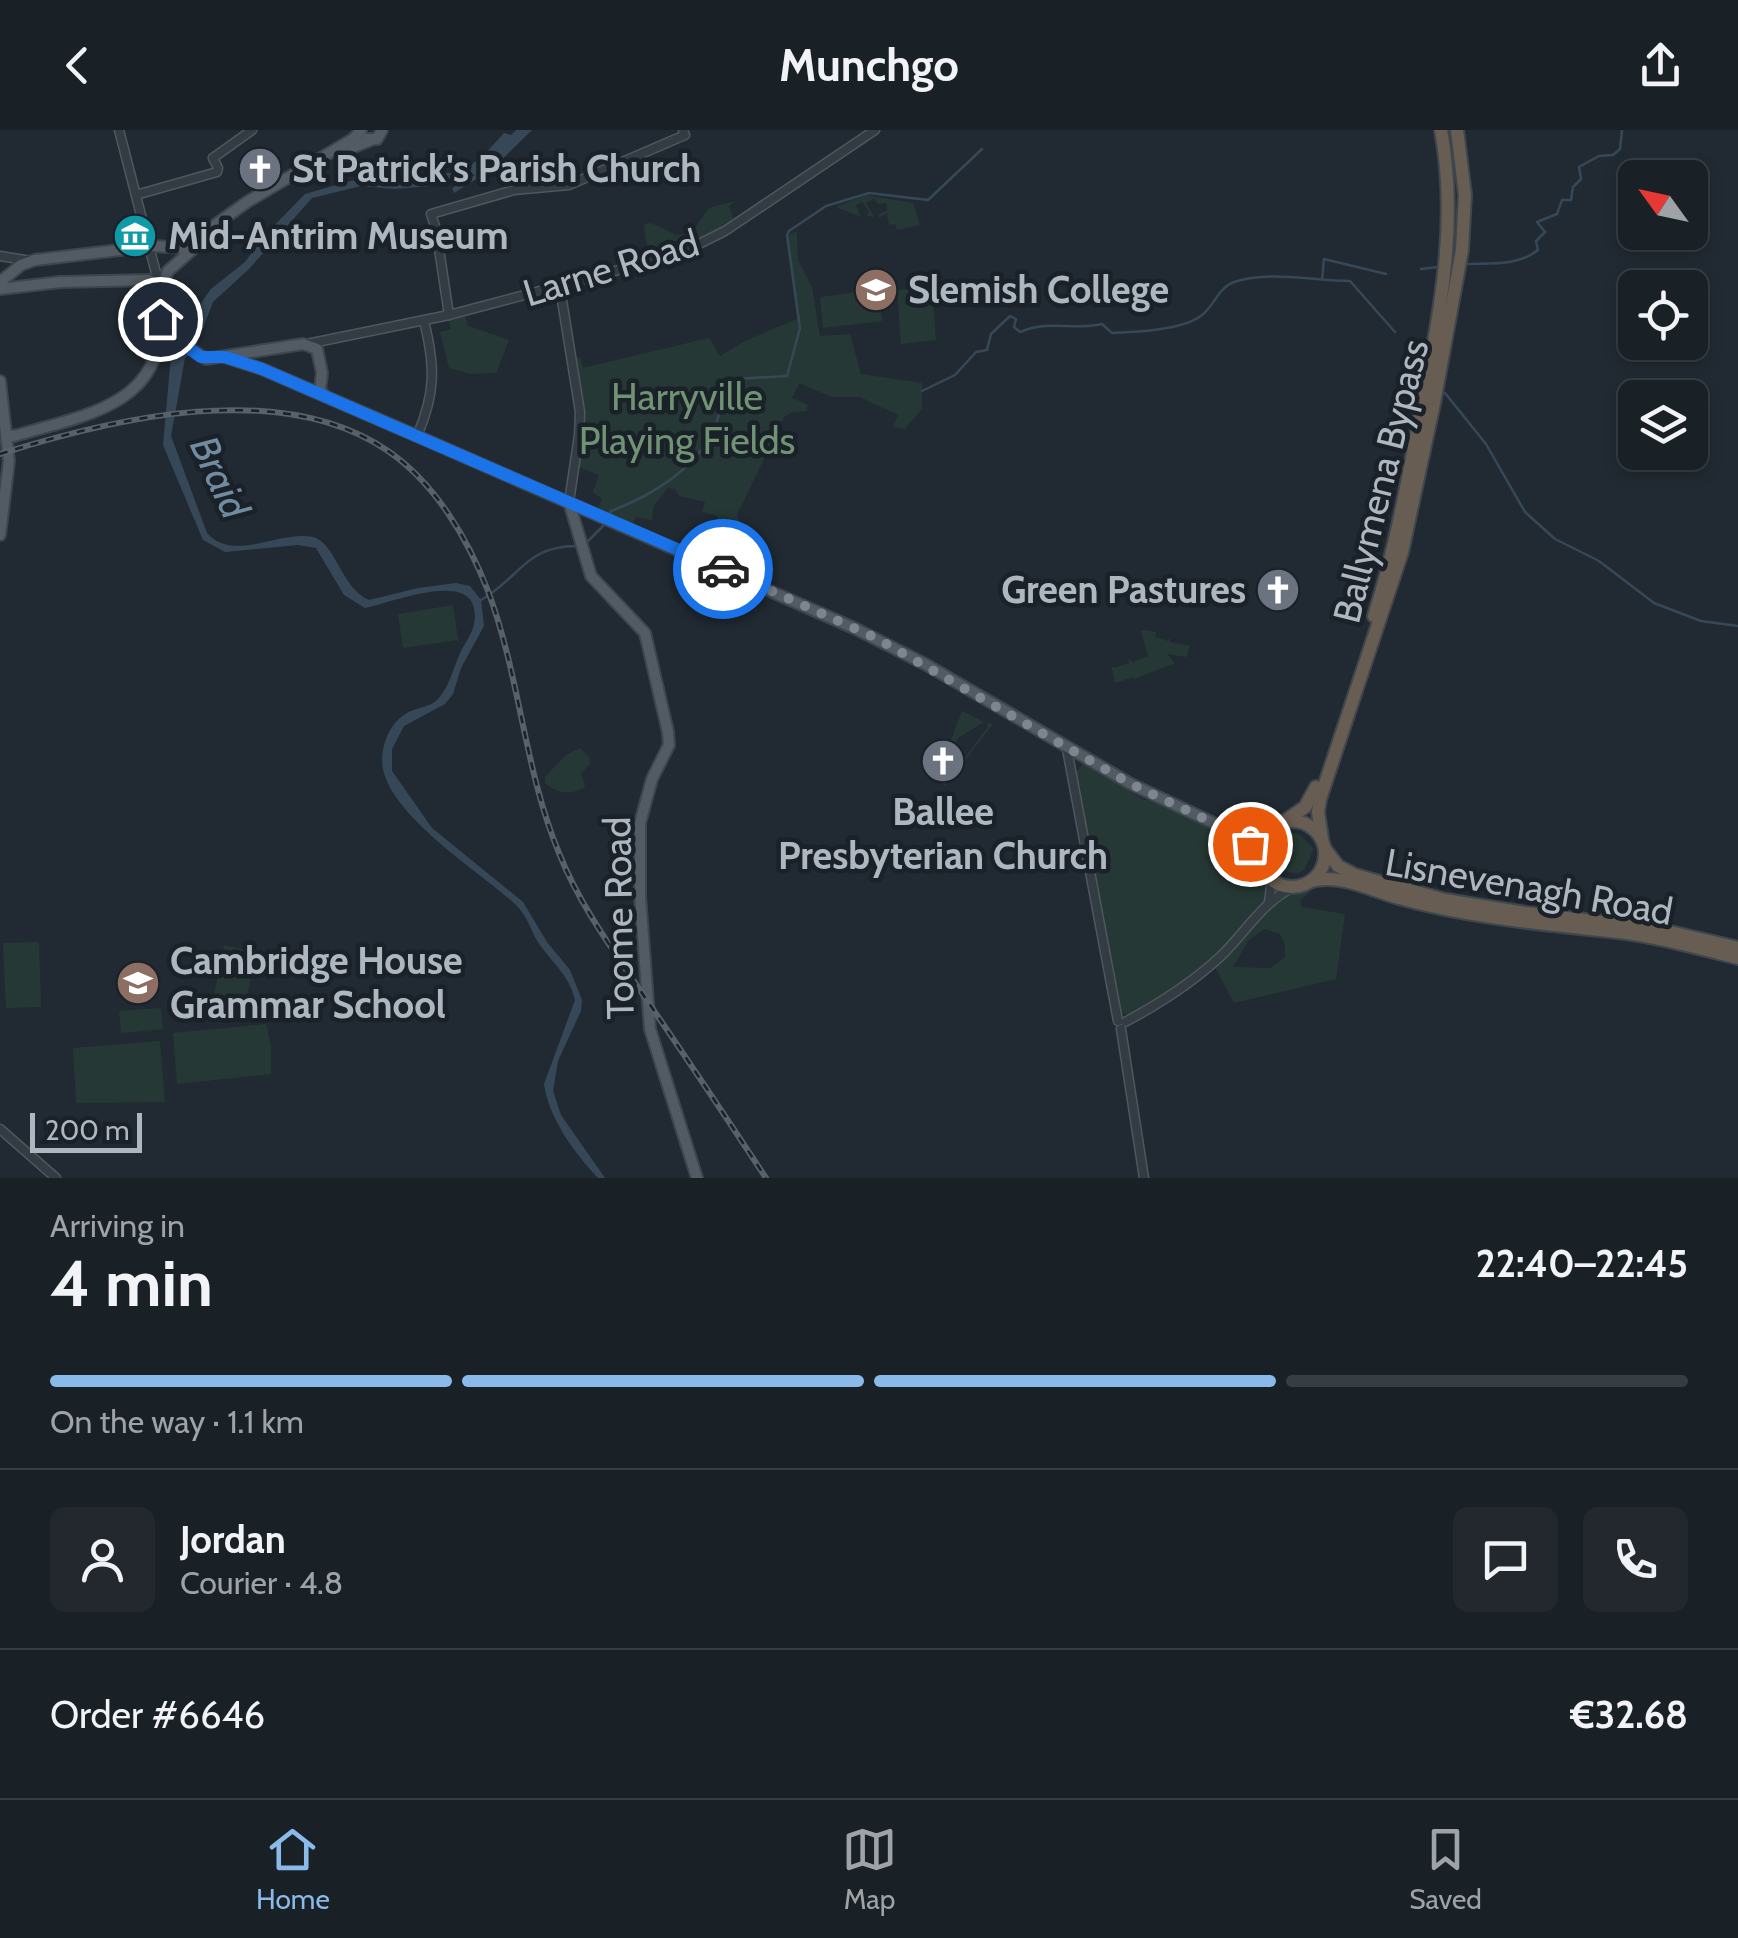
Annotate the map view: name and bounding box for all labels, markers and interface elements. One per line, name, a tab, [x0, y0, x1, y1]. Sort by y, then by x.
icon: back	[50, 38, 105, 93]
text: Munchgo	[779, 38, 959, 92]
icon: share	[1633, 38, 1688, 93]
place label: St Patrick's Parish Church	[292, 145, 701, 192]
church icon: St Patrick's Parish Church	[237, 146, 283, 192]
north arrow	[1618, 160, 1708, 250]
map controls	[1618, 160, 1708, 470]
place label: Mid-Antrim Museum	[168, 212, 509, 259]
museum icon: Mid-Antrim Museum	[112, 213, 158, 259]
street label: Larne Road	[517, 219, 704, 316]
place label: Slemish College	[908, 266, 1169, 313]
school or university icon: Slemish College	[853, 267, 899, 313]
button: locate	[1618, 270, 1708, 360]
pin	[118, 277, 203, 362]
icon: home	[133, 292, 188, 347]
street label: Ballymena Bypass	[1323, 334, 1438, 628]
park label: Harryville Playing Fields	[579, 373, 795, 464]
button: layers	[1618, 380, 1708, 470]
water label: Braid	[180, 428, 261, 527]
courier	[673, 519, 773, 619]
icon: car	[696, 542, 751, 597]
place label: Green Pastures	[1001, 566, 1246, 613]
church icon: Green Pastures	[1255, 567, 1301, 613]
church icon: Ballee Presbyterian Church	[920, 738, 966, 784]
place label: Ballee Presbyterian Church	[778, 788, 1108, 879]
pin	[1208, 802, 1293, 887]
street label: Toome Road	[593, 816, 644, 1020]
icon: bag	[1223, 817, 1278, 872]
street label: Lisnevenagh Road	[1382, 838, 1677, 935]
place label: Cambridge House Grammar School	[170, 937, 463, 1028]
school or university icon: Cambridge House Grammar School	[115, 960, 161, 1006]
scale bar	[30, 1108, 142, 1153]
text: 200 m	[45, 1113, 130, 1147]
text: Arriving in	[50, 1206, 185, 1245]
text: 22:40–22:45	[1476, 1240, 1688, 1287]
text: 4 min	[50, 1243, 213, 1322]
text: On the way · 1.1 km	[50, 1402, 304, 1441]
button: person	[50, 1507, 155, 1612]
button: chat	[1453, 1507, 1558, 1612]
button: phone	[1583, 1507, 1688, 1612]
text: Jordan	[180, 1516, 286, 1563]
text: Courier · 4.8	[180, 1563, 343, 1602]
text: Order #6646	[50, 1691, 265, 1738]
text: €32.68	[1570, 1691, 1688, 1738]
tab: Home	[256, 1822, 330, 1916]
tab: Map	[842, 1822, 897, 1916]
tab: Saved	[1409, 1822, 1482, 1916]

